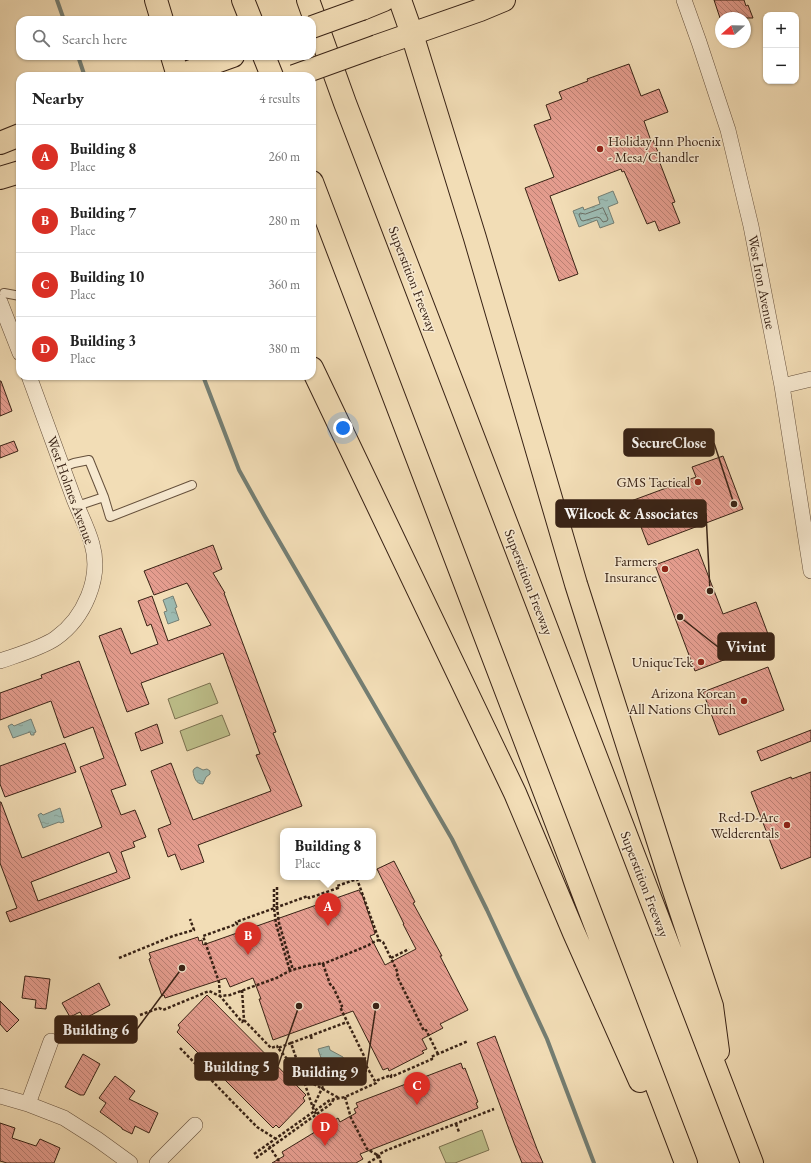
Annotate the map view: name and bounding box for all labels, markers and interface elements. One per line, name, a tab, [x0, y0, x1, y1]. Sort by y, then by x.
north arrow	[715, 12, 751, 48]
map controls	[763, 12, 799, 84]
button: +	[763, 12, 799, 48]
search box	[16, 16, 316, 60]
icon: search	[30, 27, 52, 49]
text: Search here	[62, 29, 127, 48]
button: −	[763, 48, 799, 84]
text: Nearby	[32, 87, 84, 109]
text: 4 results	[259, 90, 300, 107]
place label: Holiday Inn Phoenix - Mesa/Chandler	[608, 132, 721, 166]
text: Building 8	[70, 139, 136, 158]
marker: Holiday Inn Phoenix - Mesa/Chandler	[595, 144, 605, 154]
text: A	[40, 148, 50, 165]
text: 260 m	[269, 148, 300, 165]
text: Place	[70, 158, 96, 175]
text: Building 7	[70, 203, 136, 222]
text: B	[41, 212, 49, 229]
text: 280 m	[269, 212, 300, 229]
text: Place	[70, 222, 96, 239]
street label: Superstition Freeway	[384, 223, 442, 335]
street label: West Iron Avenue	[744, 233, 780, 331]
text: Building 10	[70, 267, 144, 286]
text: C	[40, 276, 50, 293]
text: 360 m	[269, 276, 300, 293]
text: Place	[70, 286, 96, 303]
text: Building 3	[70, 331, 136, 350]
text: D	[40, 340, 50, 357]
text: 380 m	[269, 340, 300, 357]
text: Place	[70, 350, 96, 367]
your location	[333, 418, 353, 438]
callout: SecureClose	[624, 429, 714, 456]
street label: West Holmes Avenue	[43, 433, 99, 547]
text: SecureClose	[632, 433, 706, 452]
place label: GMS Tactical	[616, 473, 691, 491]
marker: GMS Tactical	[693, 477, 703, 487]
callout: Wilcock & Associates	[556, 500, 706, 527]
text: Wilcock & Associates	[564, 504, 698, 523]
street label: Superstition Freeway	[500, 526, 558, 638]
place label: Farmers Insurance	[604, 552, 658, 586]
marker: Farmers Insurance	[660, 564, 670, 574]
callout: Vivint	[718, 633, 774, 660]
text: Vivint	[726, 637, 766, 656]
place label: UniqueTek	[632, 653, 693, 671]
marker: UniqueTek	[696, 657, 706, 667]
place label: Arizona Korean All Nations Church	[628, 684, 737, 718]
marker: Arizona Korean All Nations Church	[739, 696, 749, 706]
place label: Red-D-Arc Welderentals	[711, 808, 779, 842]
marker: Red-D-Arc Welderentals	[782, 820, 792, 830]
popup	[280, 828, 376, 880]
street label: Superstition Freeway	[616, 828, 674, 940]
text: Building 8	[295, 836, 361, 855]
text: Place	[295, 855, 320, 872]
pin: A	[315, 893, 341, 926]
pin: B	[235, 922, 261, 955]
callout: Building 6	[55, 1016, 137, 1043]
text: Building 6	[63, 1020, 129, 1039]
callout: Building 5	[195, 1053, 278, 1080]
text: Building 5	[204, 1057, 270, 1076]
callout: Building 9	[284, 1058, 366, 1085]
text: Building 9	[292, 1062, 358, 1081]
pin: C	[404, 1072, 430, 1105]
pin: D	[312, 1113, 338, 1146]

